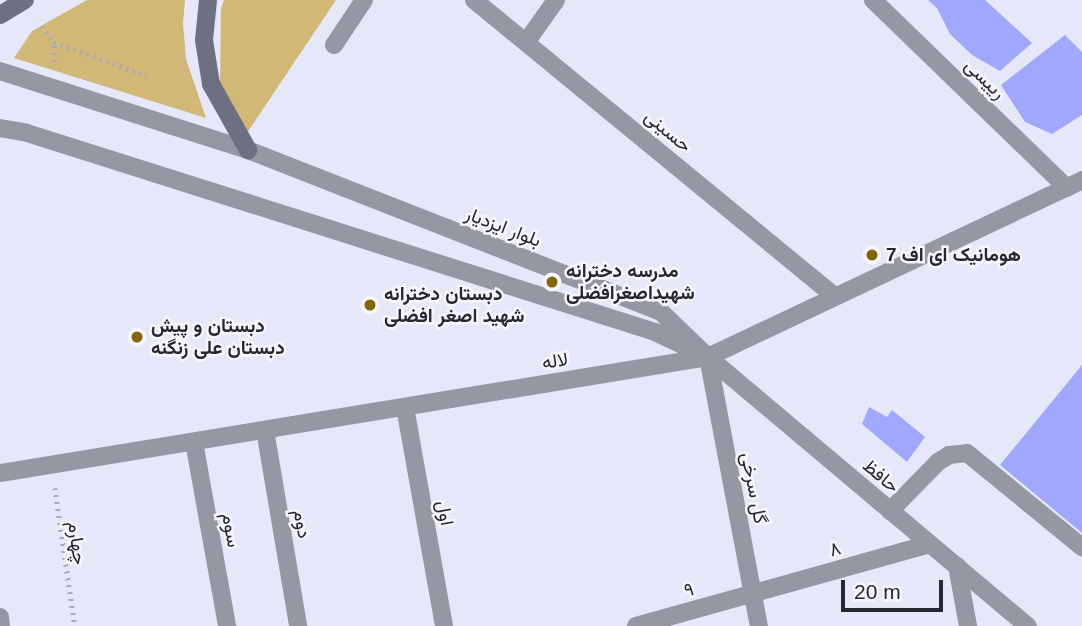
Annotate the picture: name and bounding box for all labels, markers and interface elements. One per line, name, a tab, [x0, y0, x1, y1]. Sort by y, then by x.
street label: رییسی	[960, 54, 1010, 104]
street label: حسینی	[640, 105, 696, 157]
street label: بلوار ایزدیار	[462, 202, 544, 252]
place label: هومانیک ای اف 7	[886, 244, 1021, 266]
marker: هومانیک ای اف 7	[864, 247, 880, 263]
place label: مدرسه دخترانه شهیداصغرافضلی	[566, 260, 695, 304]
marker: مدرسه دخترانه شهیداصغرافضلی	[544, 274, 560, 290]
place label: دبستان دخترانه شهید اصغر افضلی	[384, 283, 524, 327]
marker: دبستان دخترانه شهید اصغر افضلی	[362, 297, 378, 313]
place label: دبستان و پیش دبستان علی زنگنه	[151, 315, 285, 359]
marker: دبستان و پیش دبستان علی زنگنه	[129, 329, 145, 345]
street label: لاله	[540, 348, 570, 374]
street label: گل سرخی	[736, 450, 772, 526]
street label: حافظ	[858, 454, 904, 498]
street label: اول	[432, 499, 458, 527]
street label: دوم	[288, 508, 316, 540]
street label: سوم	[217, 511, 245, 549]
street label: چهارم	[63, 520, 91, 566]
street label: ۸	[826, 536, 844, 562]
scale bar	[844, 566, 946, 610]
street label: ۹	[681, 578, 697, 602]
text: 20 m	[854, 580, 901, 603]

